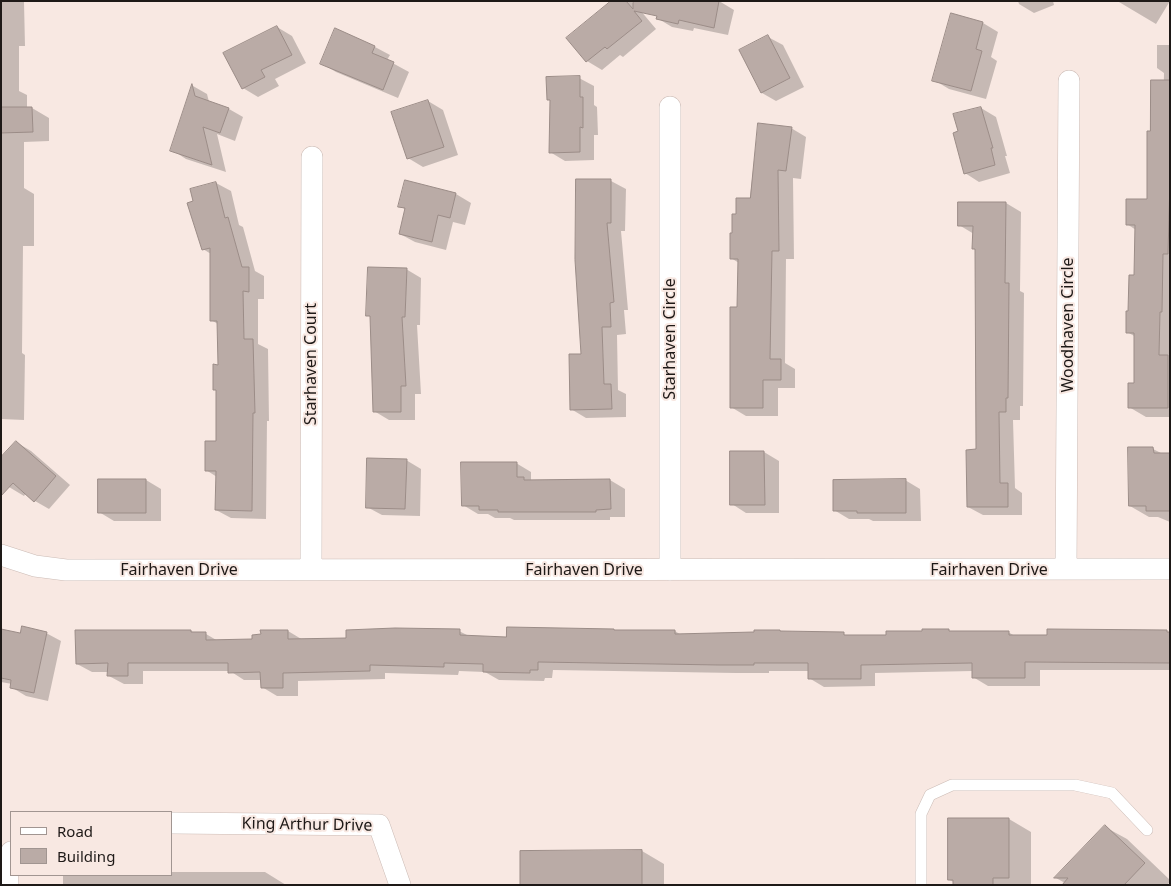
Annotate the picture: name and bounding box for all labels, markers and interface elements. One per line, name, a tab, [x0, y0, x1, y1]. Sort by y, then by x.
street label: Woodhaven Circle	[1058, 257, 1078, 393]
street label: Starhaven Circle	[660, 278, 680, 400]
street label: Starhaven Court	[301, 303, 321, 425]
street label: Fairhaven Drive	[120, 560, 238, 580]
street label: Fairhaven Drive	[525, 560, 643, 580]
street label: Fairhaven Drive	[930, 560, 1048, 580]
legend	[10, 811, 172, 876]
street label: King Arthur Drive	[242, 814, 372, 836]
text: Road	[57, 821, 93, 841]
text: Building	[57, 846, 115, 866]

